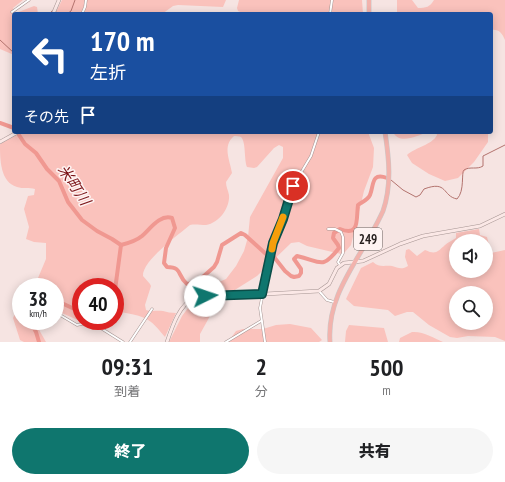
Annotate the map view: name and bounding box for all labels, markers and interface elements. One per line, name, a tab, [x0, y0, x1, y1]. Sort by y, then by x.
text: 170 m	[90, 22, 154, 59]
icon: left	[24, 28, 76, 80]
text: 左折	[90, 61, 126, 84]
icon: arrive	[77, 104, 99, 126]
text: その先	[24, 107, 69, 126]
water label: 米町川	[54, 161, 96, 210]
pin	[276, 169, 310, 203]
icon: arrive	[282, 175, 304, 197]
road number: 249	[354, 228, 382, 250]
map controls	[449, 234, 493, 330]
button: sound	[449, 234, 493, 278]
position arrow	[184, 275, 226, 317]
speed limit sign: 40	[72, 278, 124, 330]
text: 38	[28, 286, 48, 312]
button: search	[449, 286, 493, 330]
text: km/h	[29, 307, 47, 320]
text: 09:31	[101, 351, 153, 382]
text: 2	[256, 351, 267, 382]
text: 500	[369, 352, 404, 383]
text: m	[382, 382, 391, 399]
text: 到着	[114, 383, 140, 400]
text: 分	[255, 383, 268, 400]
button: 終了	[12, 428, 249, 474]
button: 共有	[257, 428, 493, 474]

